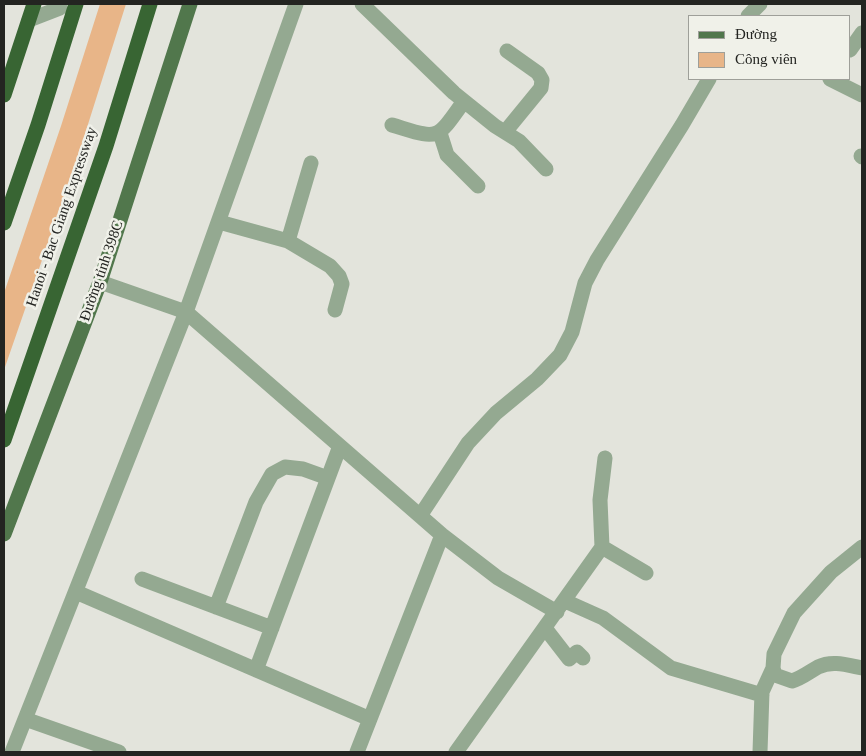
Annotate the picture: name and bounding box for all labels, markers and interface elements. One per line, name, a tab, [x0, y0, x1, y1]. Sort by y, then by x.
legend	[688, 15, 851, 80]
text: Đường	[735, 26, 777, 42]
text: Công viên	[735, 51, 797, 67]
street label: Hanoi - Bac Giang Expressway	[23, 125, 101, 309]
street label: Đường tỉnh 398C	[76, 218, 128, 324]

